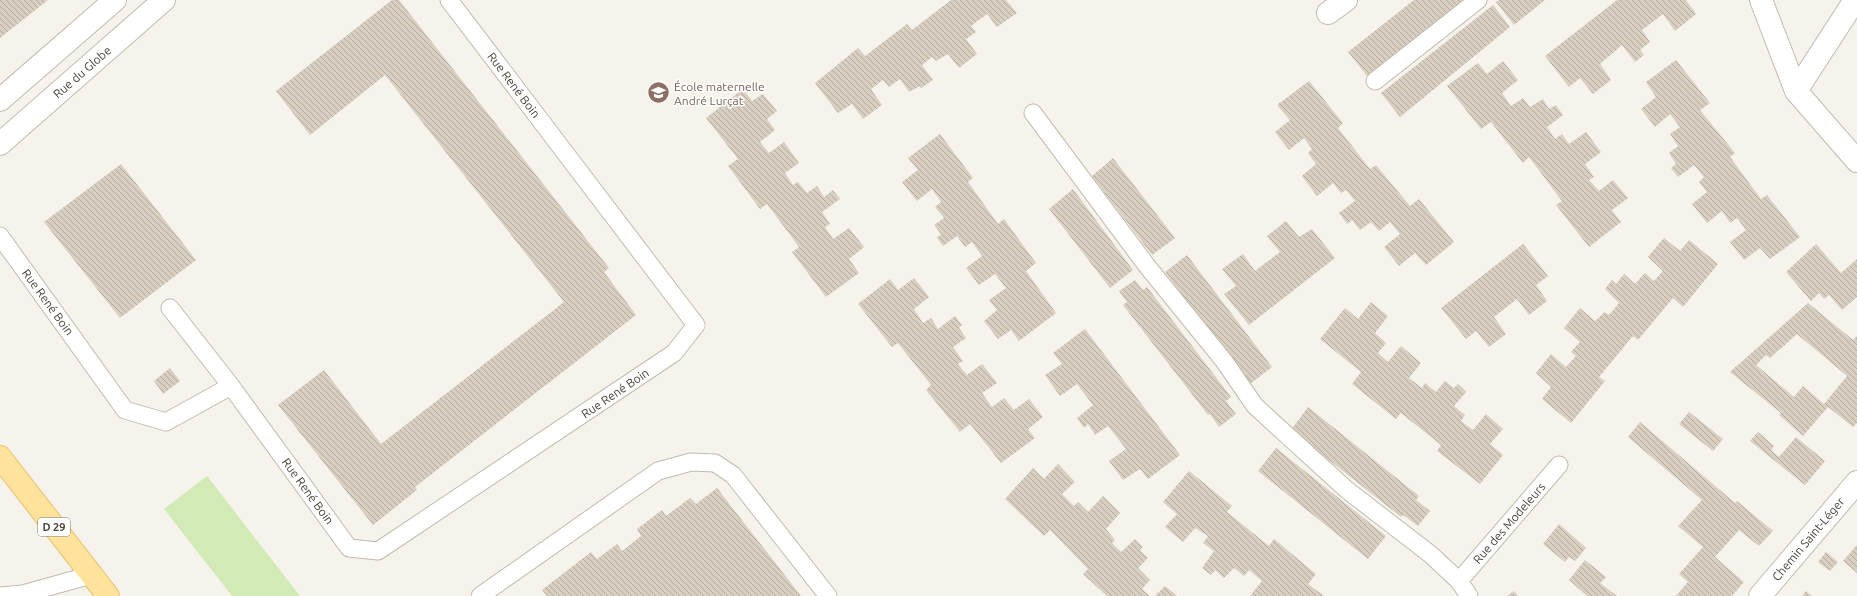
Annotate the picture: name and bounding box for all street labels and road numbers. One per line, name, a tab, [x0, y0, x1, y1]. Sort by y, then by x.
street label: Rue du Globe	[51, 43, 113, 101]
street label: Rue René Boin	[485, 50, 543, 120]
street label: Rue René Boin	[20, 266, 76, 338]
street label: Rue René Boin	[579, 366, 651, 420]
street label: Rue René Boin	[280, 455, 336, 527]
street label: Rue des Modeleurs	[1470, 480, 1548, 566]
street label: Chemin Saint-Léger	[1769, 494, 1847, 583]
road number: D 29	[38, 518, 70, 536]

